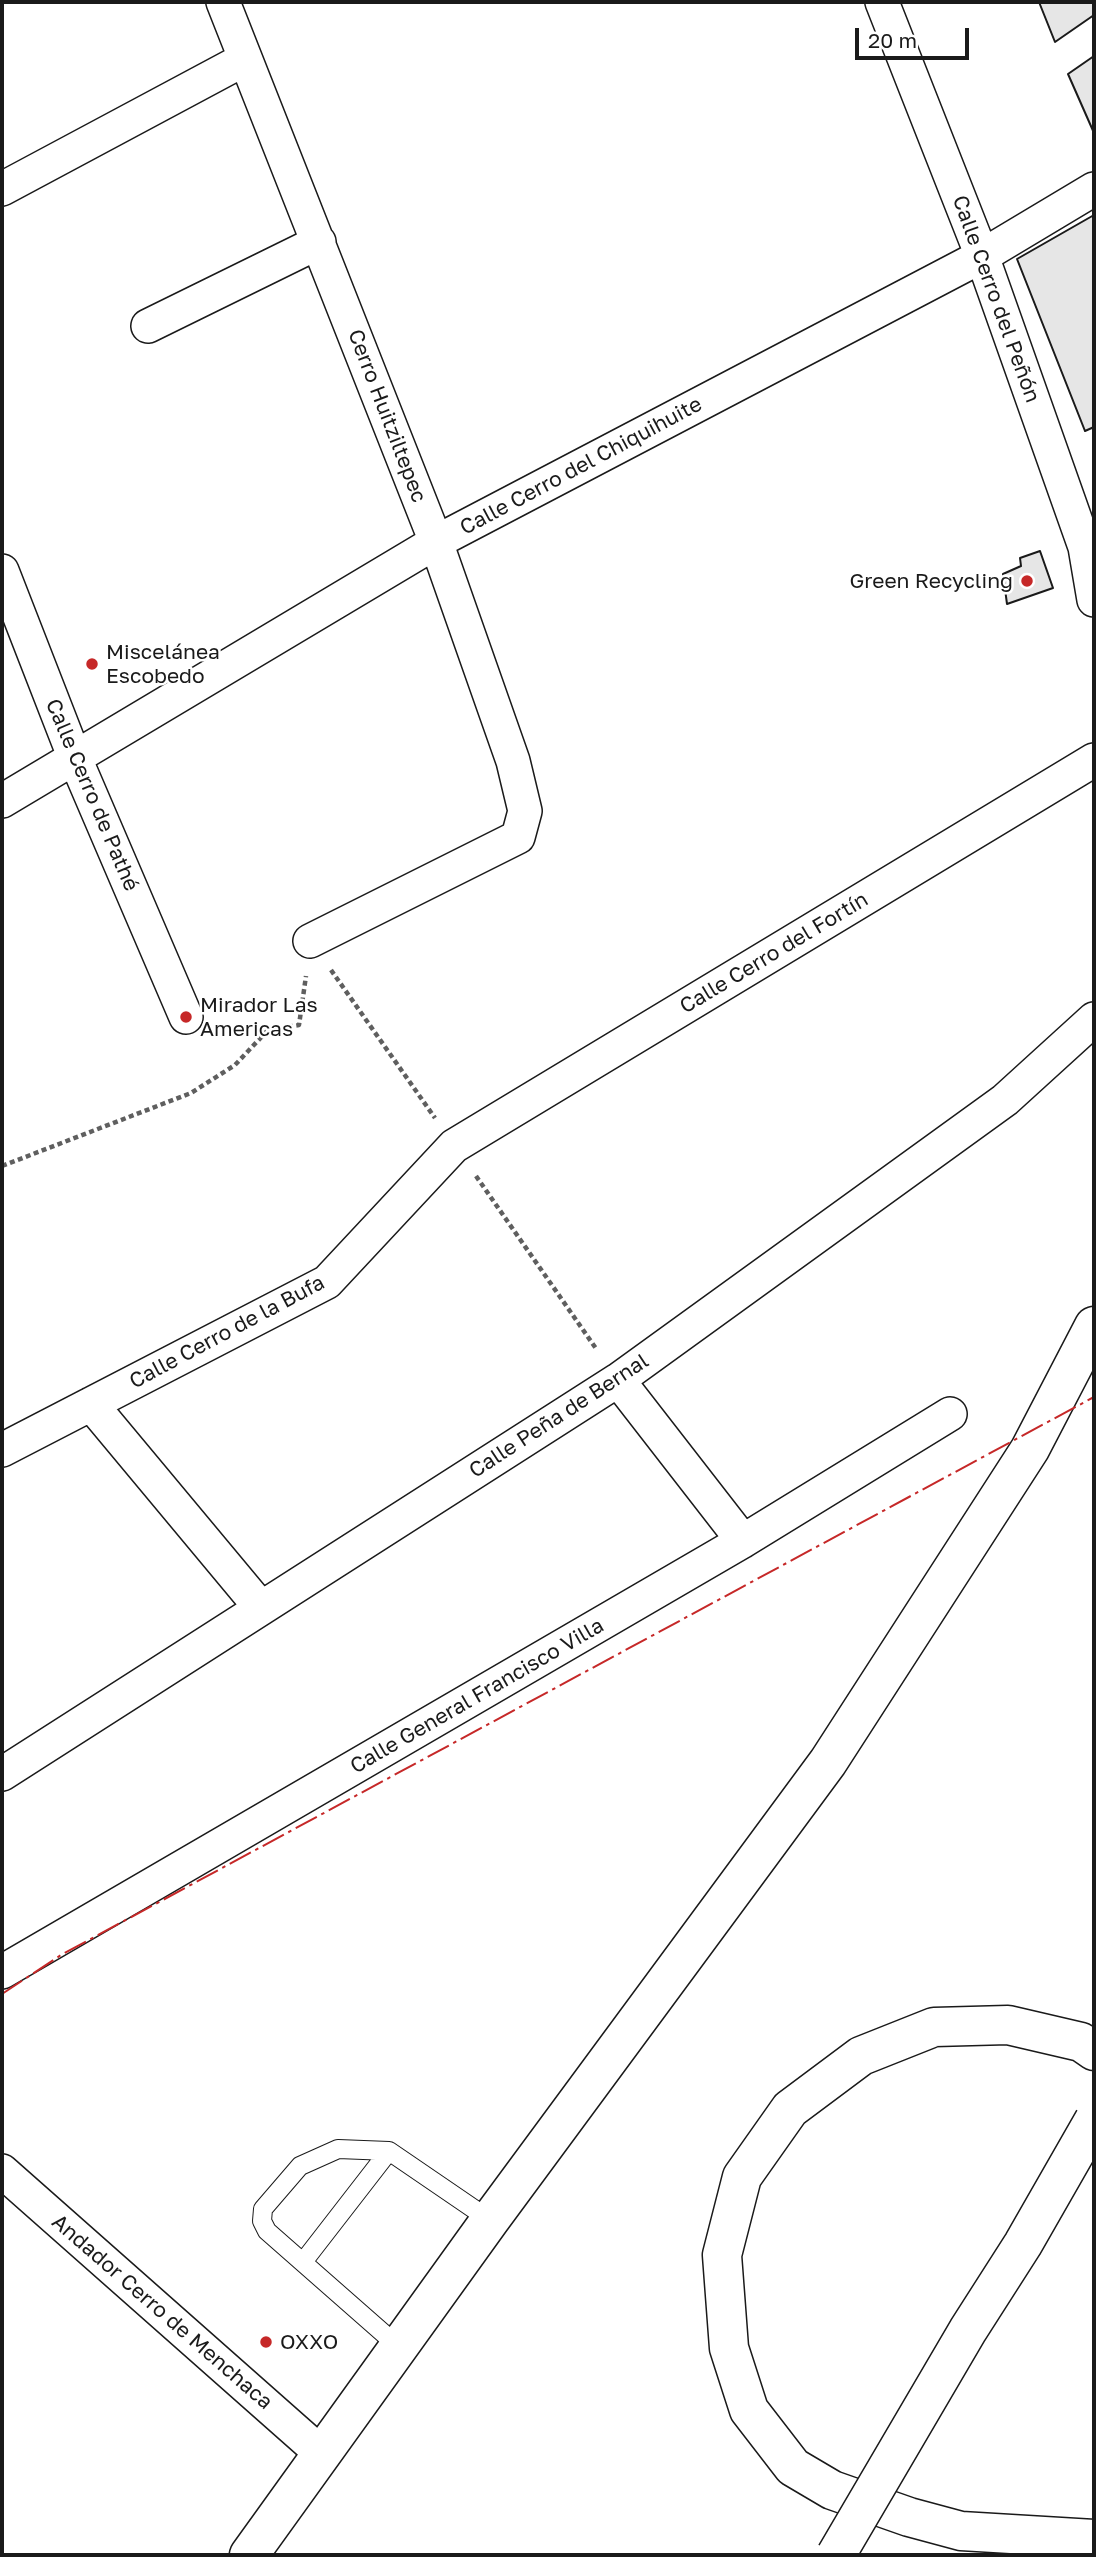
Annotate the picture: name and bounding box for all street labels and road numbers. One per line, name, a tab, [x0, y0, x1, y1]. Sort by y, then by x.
street label: Calle Cerro del Peñón	[947, 192, 1045, 406]
street label: Cerro Huitziltepec	[342, 326, 432, 506]
street label: Calle Cerro del Chiquihuite	[456, 391, 706, 541]
street label: Calle Cerro de Pathé	[40, 695, 144, 895]
street label: Calle Cerro del Fortín	[675, 887, 873, 1019]
street label: Calle Cerro de la Bufa	[125, 1270, 329, 1394]
street label: Calle Peña de Bernal	[465, 1349, 653, 1483]
street label: Calle General Francisco Villa	[346, 1613, 608, 1779]
street label: Andador Cerro de Menchaca	[46, 2209, 278, 2415]

